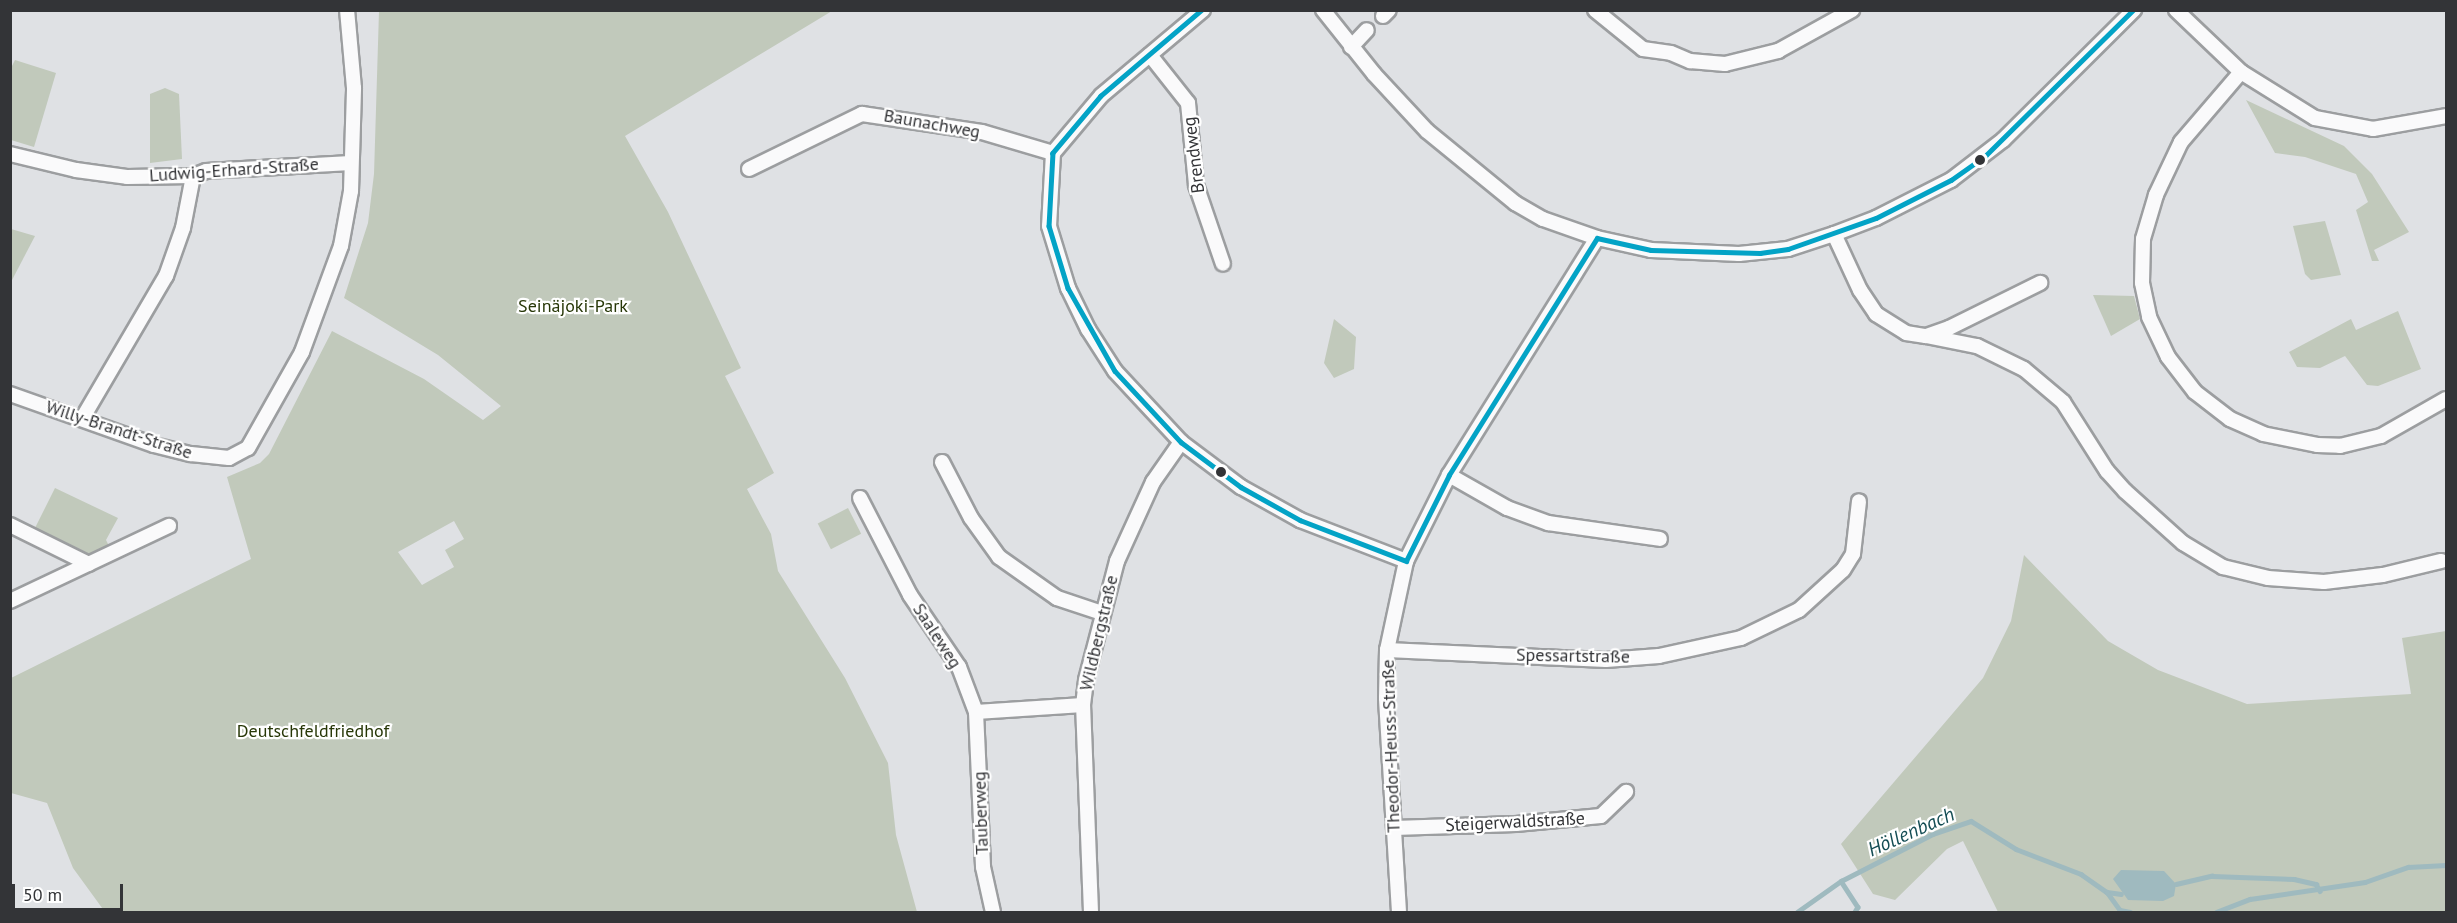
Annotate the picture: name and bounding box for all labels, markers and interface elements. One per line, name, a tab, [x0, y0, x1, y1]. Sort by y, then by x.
street label: Baunachweg	[882, 105, 982, 143]
street label: Brendweg	[1179, 115, 1209, 195]
street label: Ludwig-Erhard-Straße	[149, 153, 319, 187]
unlabelled marker	[1974, 154, 1986, 166]
park label: Seinäjoki-Park	[518, 295, 628, 317]
street label: Willy-Brandt-Straße	[43, 396, 195, 464]
unlabelled marker	[1215, 466, 1227, 478]
street label: Wildbergstraße	[1075, 573, 1123, 693]
street label: Saaleweg	[908, 599, 966, 673]
street label: Spessartstraße	[1516, 644, 1630, 668]
street label: Theodor-Heuss-Straße	[1377, 659, 1405, 833]
park label: Deutschfeldfriedhof	[237, 720, 389, 742]
street label: Tauberweg	[969, 771, 993, 855]
water label: Höllenbach	[1864, 802, 1958, 862]
street label: Steigerwaldstraße	[1445, 808, 1585, 836]
scale bar	[15, 872, 126, 910]
text: 50 m	[23, 883, 62, 906]

